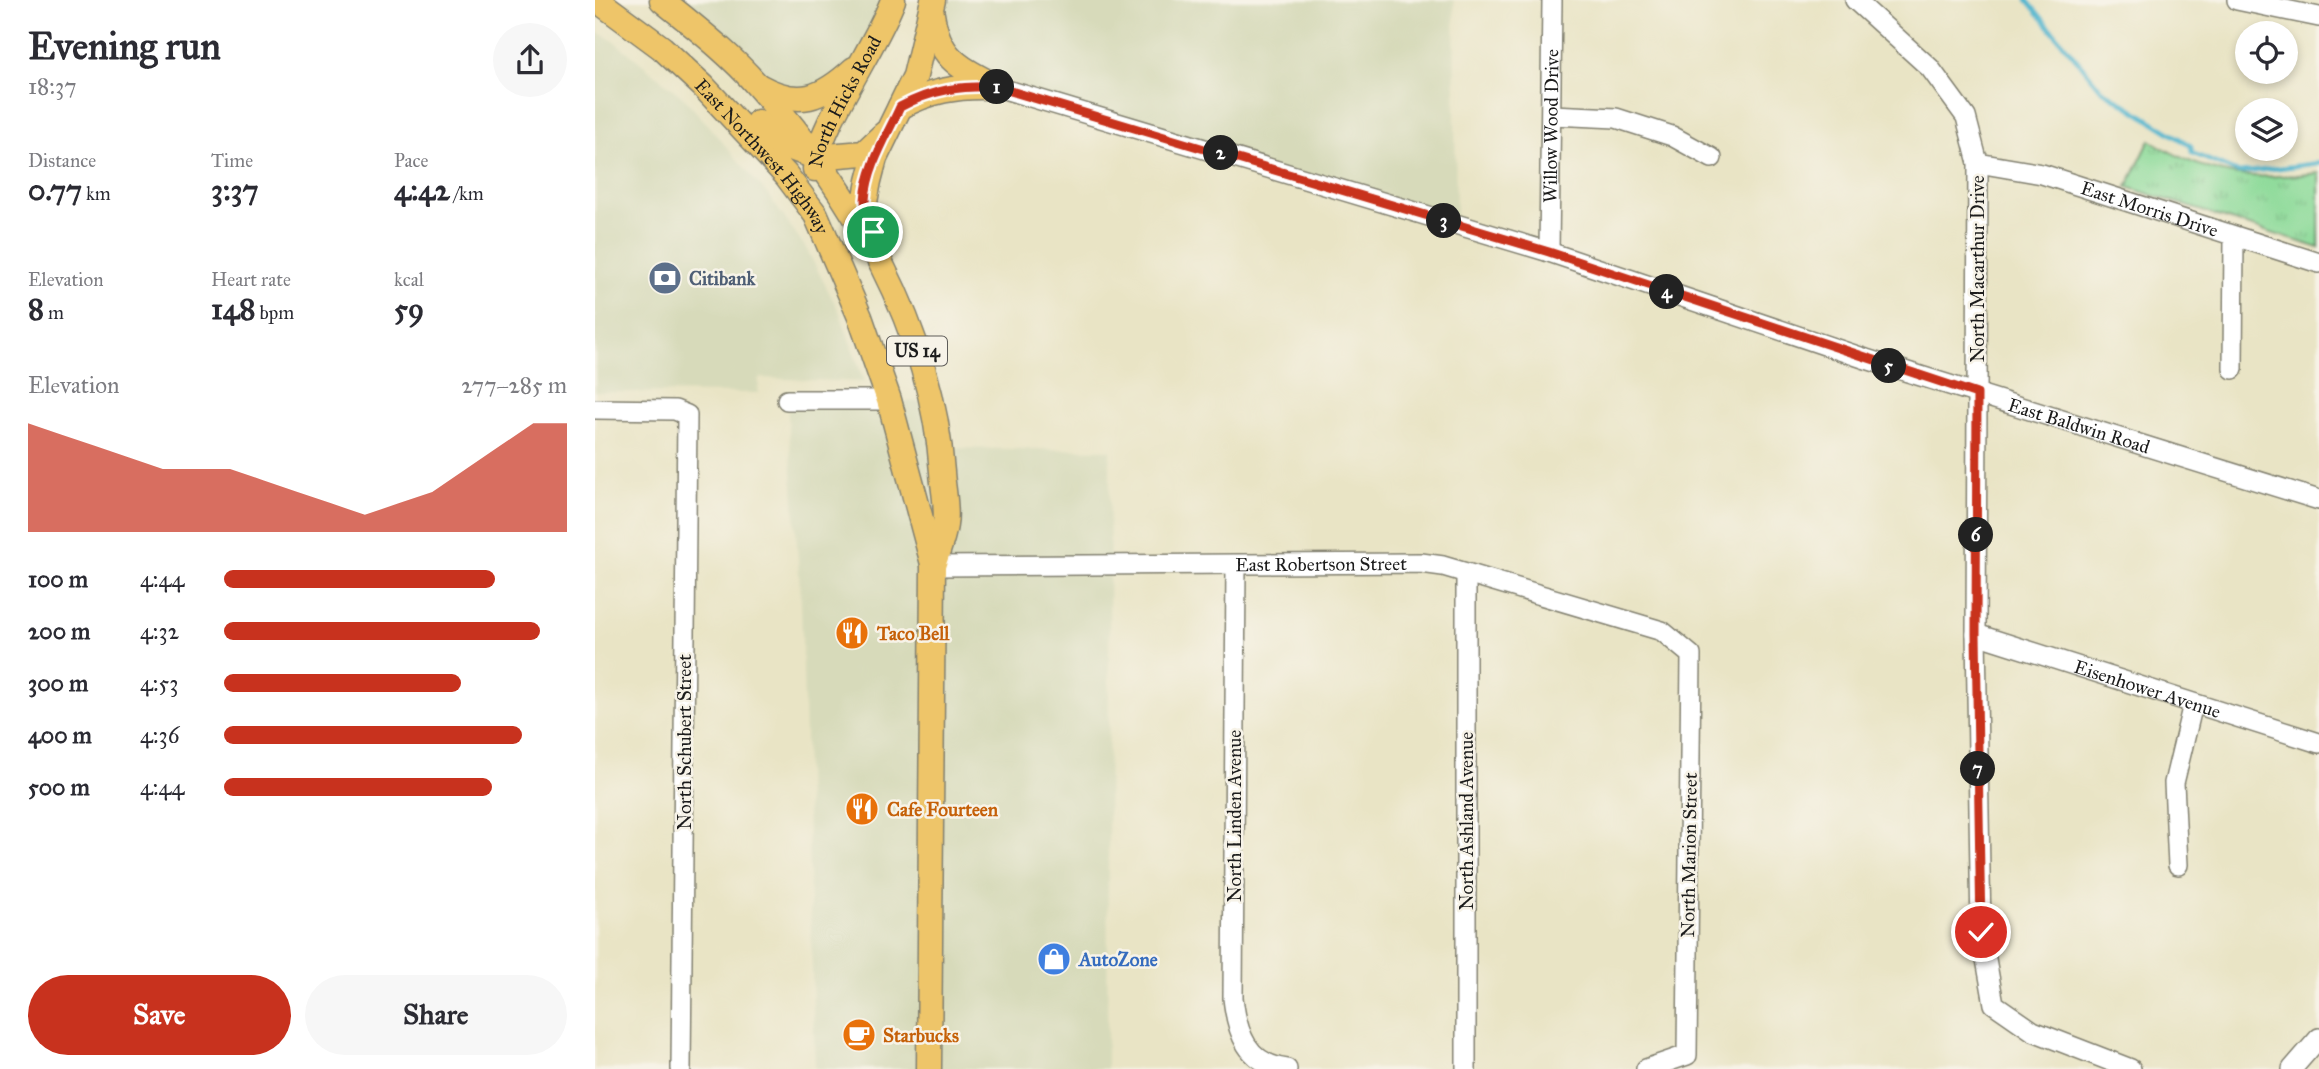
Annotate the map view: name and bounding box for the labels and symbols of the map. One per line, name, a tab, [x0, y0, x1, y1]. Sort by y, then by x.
street label: North Hicks Road	[803, 31, 886, 169]
street label: Willow Wood Drive	[1538, 49, 1563, 203]
pin: 1	[979, 70, 1015, 104]
street label: East Northwest Highway	[690, 74, 835, 238]
pin: 2	[1203, 136, 1239, 170]
street label: North Macarthur Drive	[1966, 175, 1989, 363]
street label: East Morris Drive	[2078, 176, 2221, 241]
pin	[843, 202, 903, 262]
pin: 3	[1427, 204, 1461, 238]
bank icon: Citibank	[646, 259, 684, 297]
place label: Citibank	[689, 267, 756, 290]
pin: 4	[1649, 274, 1685, 310]
road number: US 14	[887, 337, 947, 366]
pin: 5	[1871, 348, 1907, 384]
street label: East Baldwin Road	[2006, 393, 2153, 458]
pin: 6	[1959, 518, 1993, 552]
street label: East Robertson Street	[1235, 552, 1407, 576]
restaurant icon: Taco Bell	[833, 614, 871, 652]
place label: Taco Bell	[876, 622, 950, 645]
street label: North Schubert Street	[673, 654, 696, 830]
street label: Eisenhower Avenue	[2071, 654, 2224, 723]
street label: North Linden Avenue	[1223, 730, 1246, 902]
street label: North Ashland Avenue	[1455, 732, 1478, 910]
pin: 7	[1961, 752, 1995, 786]
street label: North Marion Street	[1676, 772, 1702, 938]
restaurant icon: Cafe Fourteen	[843, 790, 881, 828]
place label: Cafe Fourteen	[887, 798, 999, 821]
pin	[1951, 902, 2011, 962]
shop icon: AutoZone	[1035, 940, 1073, 978]
place label: AutoZone	[1077, 948, 1158, 971]
cafe icon: Starbucks	[840, 1016, 878, 1054]
place label: Starbucks	[883, 1024, 959, 1047]

